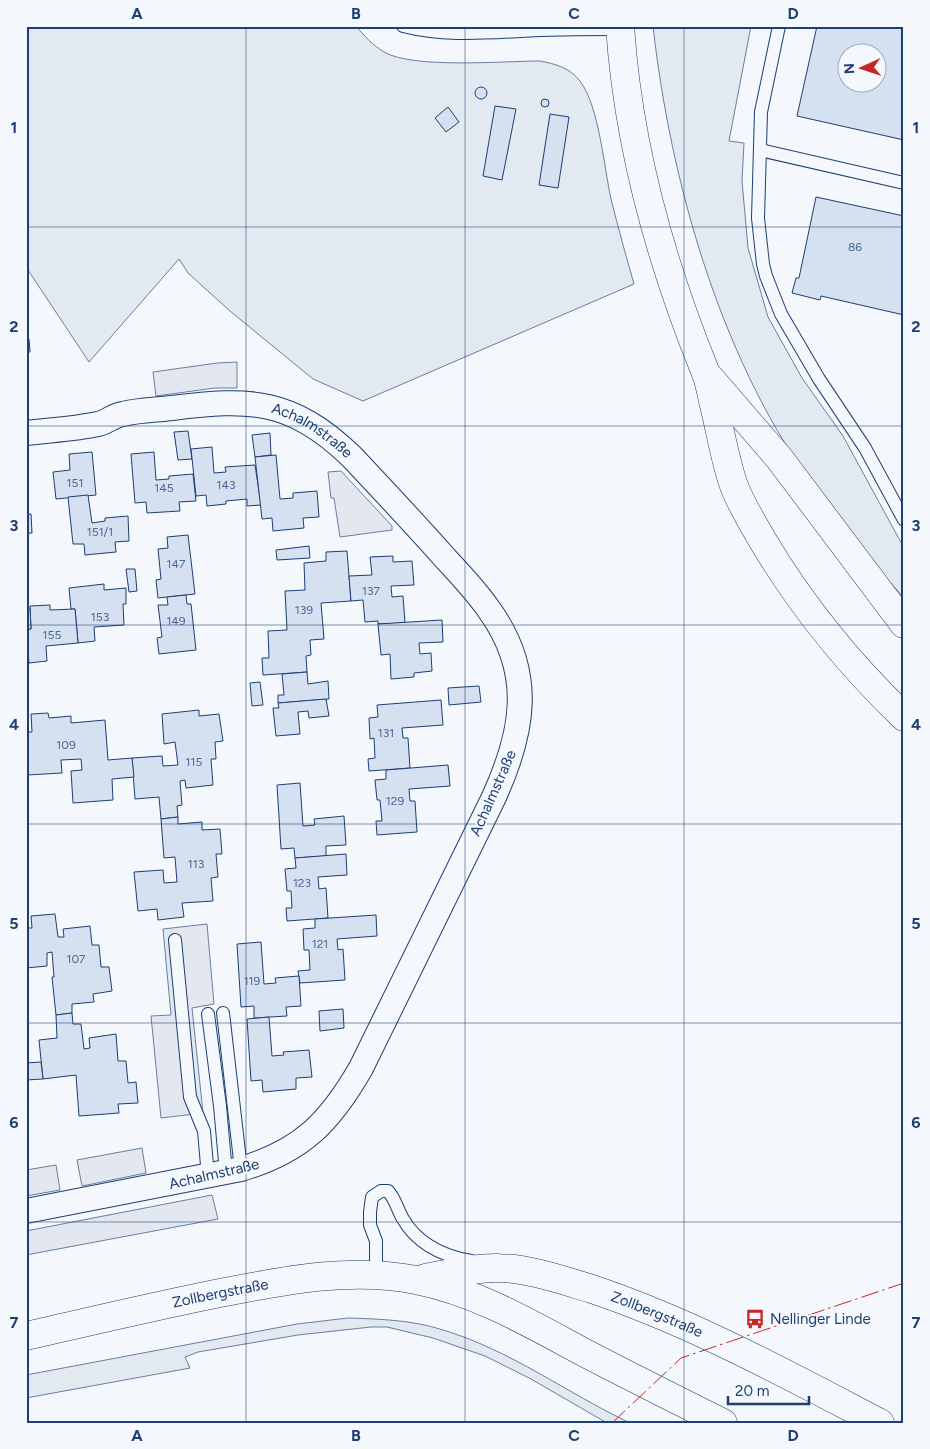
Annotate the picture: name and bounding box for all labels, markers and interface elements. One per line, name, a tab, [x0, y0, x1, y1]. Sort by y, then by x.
text: A	[131, 4, 143, 23]
text: B	[351, 4, 361, 23]
text: C	[568, 4, 580, 23]
text: D	[787, 4, 799, 23]
north arrow	[838, 42, 888, 92]
text: N	[841, 63, 858, 75]
text: 1	[11, 118, 17, 137]
text: 1	[913, 118, 919, 137]
house number: 86	[848, 240, 862, 254]
text: 2	[9, 317, 19, 336]
text: 2	[911, 317, 921, 336]
street label: Achalmstraße	[270, 399, 356, 462]
house number: 151	[67, 476, 83, 490]
house number: 143	[217, 478, 235, 492]
house number: 145	[154, 481, 174, 495]
text: 3	[10, 516, 19, 535]
text: 3	[912, 516, 921, 535]
house number: 151/1	[87, 525, 113, 539]
house number: 147	[167, 557, 186, 571]
house number: 137	[362, 584, 381, 598]
house number: 139	[295, 603, 313, 617]
house number: 153	[91, 610, 109, 624]
house number: 149	[166, 614, 186, 628]
house number: 155	[43, 628, 61, 642]
text: 4	[9, 715, 19, 734]
text: 4	[911, 715, 921, 734]
house number: 131	[378, 726, 394, 740]
house number: 109	[56, 738, 76, 752]
street label: Achalmstraße	[466, 747, 520, 839]
house number: 115	[186, 755, 203, 769]
house number: 129	[386, 794, 404, 808]
house number: 113	[188, 857, 204, 871]
house number: 123	[293, 876, 311, 890]
text: 5	[9, 914, 19, 933]
text: 5	[911, 914, 921, 933]
house number: 121	[312, 937, 328, 951]
house number: 107	[66, 952, 86, 966]
house number: 119	[244, 974, 261, 988]
text: 6	[9, 1113, 19, 1132]
text: 6	[911, 1113, 921, 1132]
street label: Achalmstraße	[167, 1155, 261, 1193]
street label: Zollbergstraße	[170, 1275, 270, 1312]
street label: Zollbergstraße	[608, 1287, 706, 1341]
bus stop icon: Nellinger Linde	[744, 1308, 766, 1330]
place label: Nellinger Linde	[770, 1310, 871, 1328]
text: 7	[10, 1313, 19, 1332]
text: 7	[912, 1313, 921, 1332]
scale bar	[728, 1374, 809, 1406]
text: 20 m	[735, 1382, 769, 1400]
text: A	[131, 1426, 143, 1445]
text: B	[351, 1426, 361, 1445]
text: C	[568, 1426, 580, 1445]
text: D	[787, 1426, 799, 1445]

